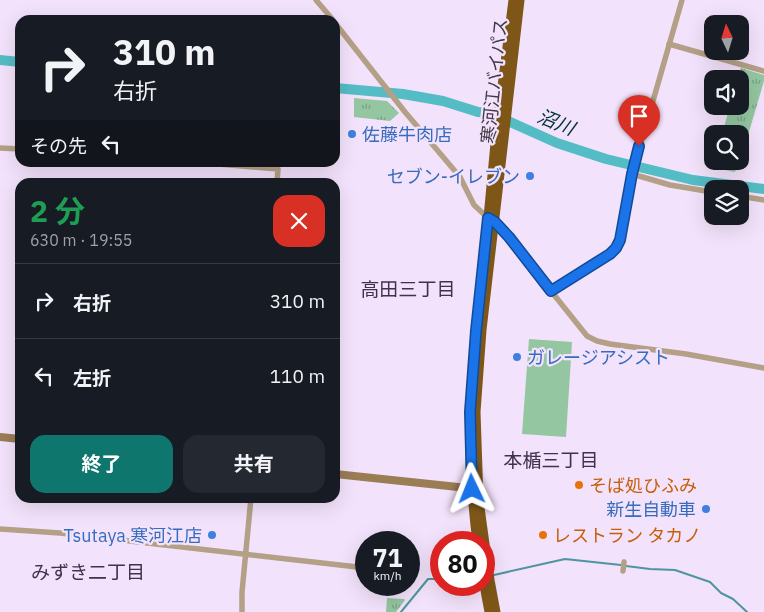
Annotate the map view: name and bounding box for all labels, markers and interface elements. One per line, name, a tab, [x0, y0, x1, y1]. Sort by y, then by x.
north arrow	[704, 15, 749, 60]
map controls	[704, 15, 749, 225]
street label: 寒河江バイパス	[476, 17, 512, 145]
text: 310 m	[113, 29, 216, 75]
icon: right	[30, 35, 95, 100]
button: sound	[704, 70, 749, 115]
text: 右折	[113, 76, 157, 105]
pin	[618, 95, 660, 146]
icon: arrive	[625, 102, 653, 130]
water label: 沼川	[534, 104, 580, 141]
place label: 佐藤牛肉店	[362, 123, 452, 146]
button: search	[704, 125, 749, 170]
marker: 佐藤牛肉店	[346, 128, 358, 140]
icon: left	[97, 130, 125, 158]
text: その先	[30, 134, 87, 158]
place label: セブン-イレブン	[387, 165, 520, 188]
marker: セブン-イレブン	[524, 170, 536, 182]
button: layers	[704, 180, 749, 225]
text: 2 分	[30, 191, 85, 230]
button: close	[273, 195, 325, 247]
text: 630 m · 19:55	[30, 230, 132, 250]
district label: 高田三丁目	[360, 277, 456, 301]
icon: right	[30, 287, 58, 315]
text: 310 m	[270, 289, 325, 313]
text: 右折	[73, 291, 111, 315]
place label: ガレージアシスト	[527, 346, 670, 369]
marker: ガレージアシスト	[511, 351, 523, 363]
icon: left	[30, 362, 58, 390]
text: 110 m	[270, 364, 325, 388]
text: 左折	[73, 366, 111, 390]
button: 終了	[30, 435, 173, 493]
button: 共有	[183, 435, 325, 493]
district label: 本楯三丁目	[503, 448, 599, 472]
position arrow	[445, 462, 497, 514]
place label: そば処ひふみ	[589, 474, 697, 497]
marker: そば処ひふみ	[573, 479, 585, 491]
place label: 新生自動車	[606, 498, 696, 521]
marker: 新生自動車	[700, 503, 712, 515]
place label: Tsutaya 寒河江店	[64, 524, 202, 547]
place label: レストラン タカノ	[553, 524, 701, 547]
marker: Tsutaya 寒河江店	[206, 529, 218, 541]
marker: レストラン タカノ	[537, 529, 549, 541]
speed limit sign: 80	[430, 531, 495, 596]
text: 71	[372, 541, 403, 574]
district label: みずき二丁目	[31, 560, 145, 584]
text: km/h	[373, 568, 402, 583]

